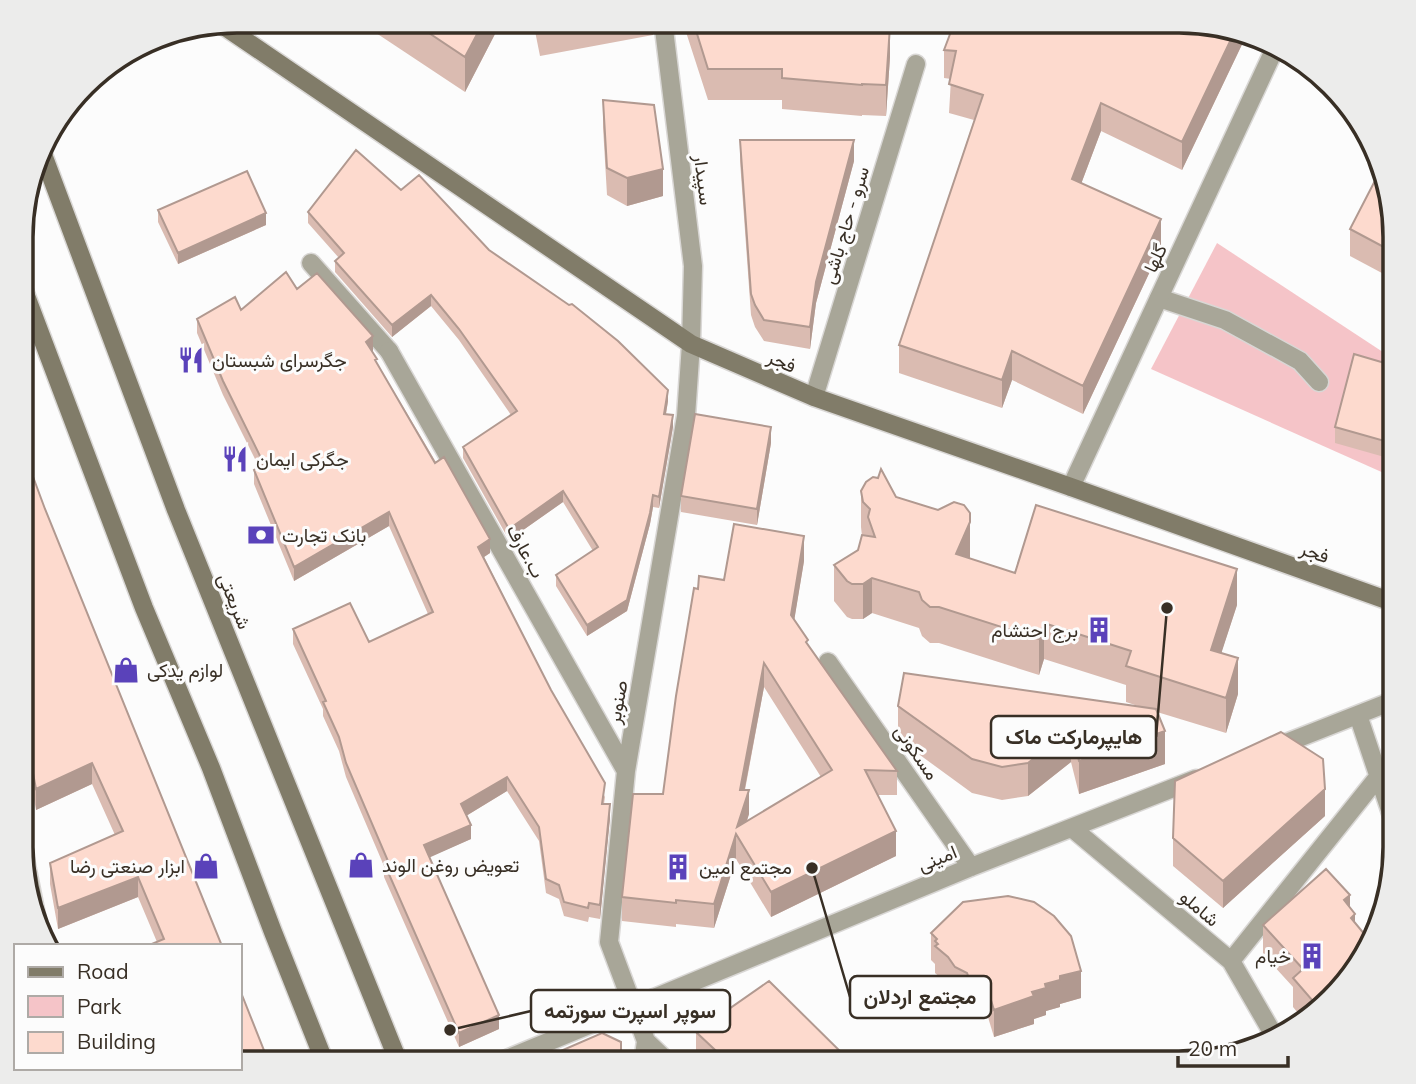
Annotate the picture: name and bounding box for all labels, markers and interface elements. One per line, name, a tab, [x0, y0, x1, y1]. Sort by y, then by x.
street label: سپیدار	[687, 153, 719, 207]
street label: سرو - حاج باشی	[816, 163, 875, 287]
street label: گلها	[1138, 240, 1172, 276]
street label: فجر	[763, 344, 800, 378]
restaurant icon: جگرسرای شبستان	[176, 345, 206, 375]
place label: جگرسرای شبستان	[212, 348, 347, 372]
restaurant icon: جگرکی ایمان	[220, 444, 250, 474]
place label: جگرکی ایمان	[256, 447, 349, 471]
bank icon: بانک تجارت	[246, 520, 276, 550]
street label: ب.عارف	[502, 520, 550, 582]
place label: بانک تجارت	[282, 523, 366, 547]
street label: فجر	[1296, 535, 1333, 568]
street label: شریعتی	[213, 569, 257, 633]
building icon: برج احتشام	[1084, 615, 1114, 645]
place label: برج احتشام	[991, 618, 1078, 643]
shop icon: لوازم یدکی	[111, 655, 141, 685]
place label: لوازم یدکی	[147, 658, 223, 683]
street label: صنوبر	[601, 678, 633, 727]
callout: هایپرمارکت ماک	[991, 716, 1156, 758]
street label: مسکونی	[889, 720, 945, 784]
text: هایپرمارکت ماک	[1006, 723, 1142, 751]
street label: امینی	[914, 839, 960, 877]
shop icon: تعویض روغن الوند	[346, 850, 376, 880]
shop icon: ابزار صنعتی رضا	[191, 851, 221, 881]
building icon: مجتمع امین	[663, 852, 693, 882]
place label: تعویض روغن الوند	[382, 853, 519, 877]
place label: ابزار صنعتی رضا	[70, 854, 185, 878]
place label: مجتمع امین	[699, 855, 792, 881]
street label: شاملو	[1175, 884, 1225, 932]
building icon: خیام	[1297, 941, 1327, 971]
legend	[14, 944, 242, 1070]
place label: خیام	[1255, 944, 1291, 969]
text: Road	[77, 958, 128, 984]
callout: مجتمع اردلان	[850, 976, 991, 1018]
text: مجتمع اردلان	[864, 983, 976, 1011]
callout: سوپر اسپرت سورتمه	[531, 990, 730, 1032]
text: Park	[77, 993, 121, 1019]
text: سوپر اسپرت سورتمه	[544, 997, 716, 1025]
scale bar	[1178, 1024, 1288, 1068]
text: Building	[77, 1028, 156, 1054]
text: 20 m	[1188, 1035, 1237, 1061]

